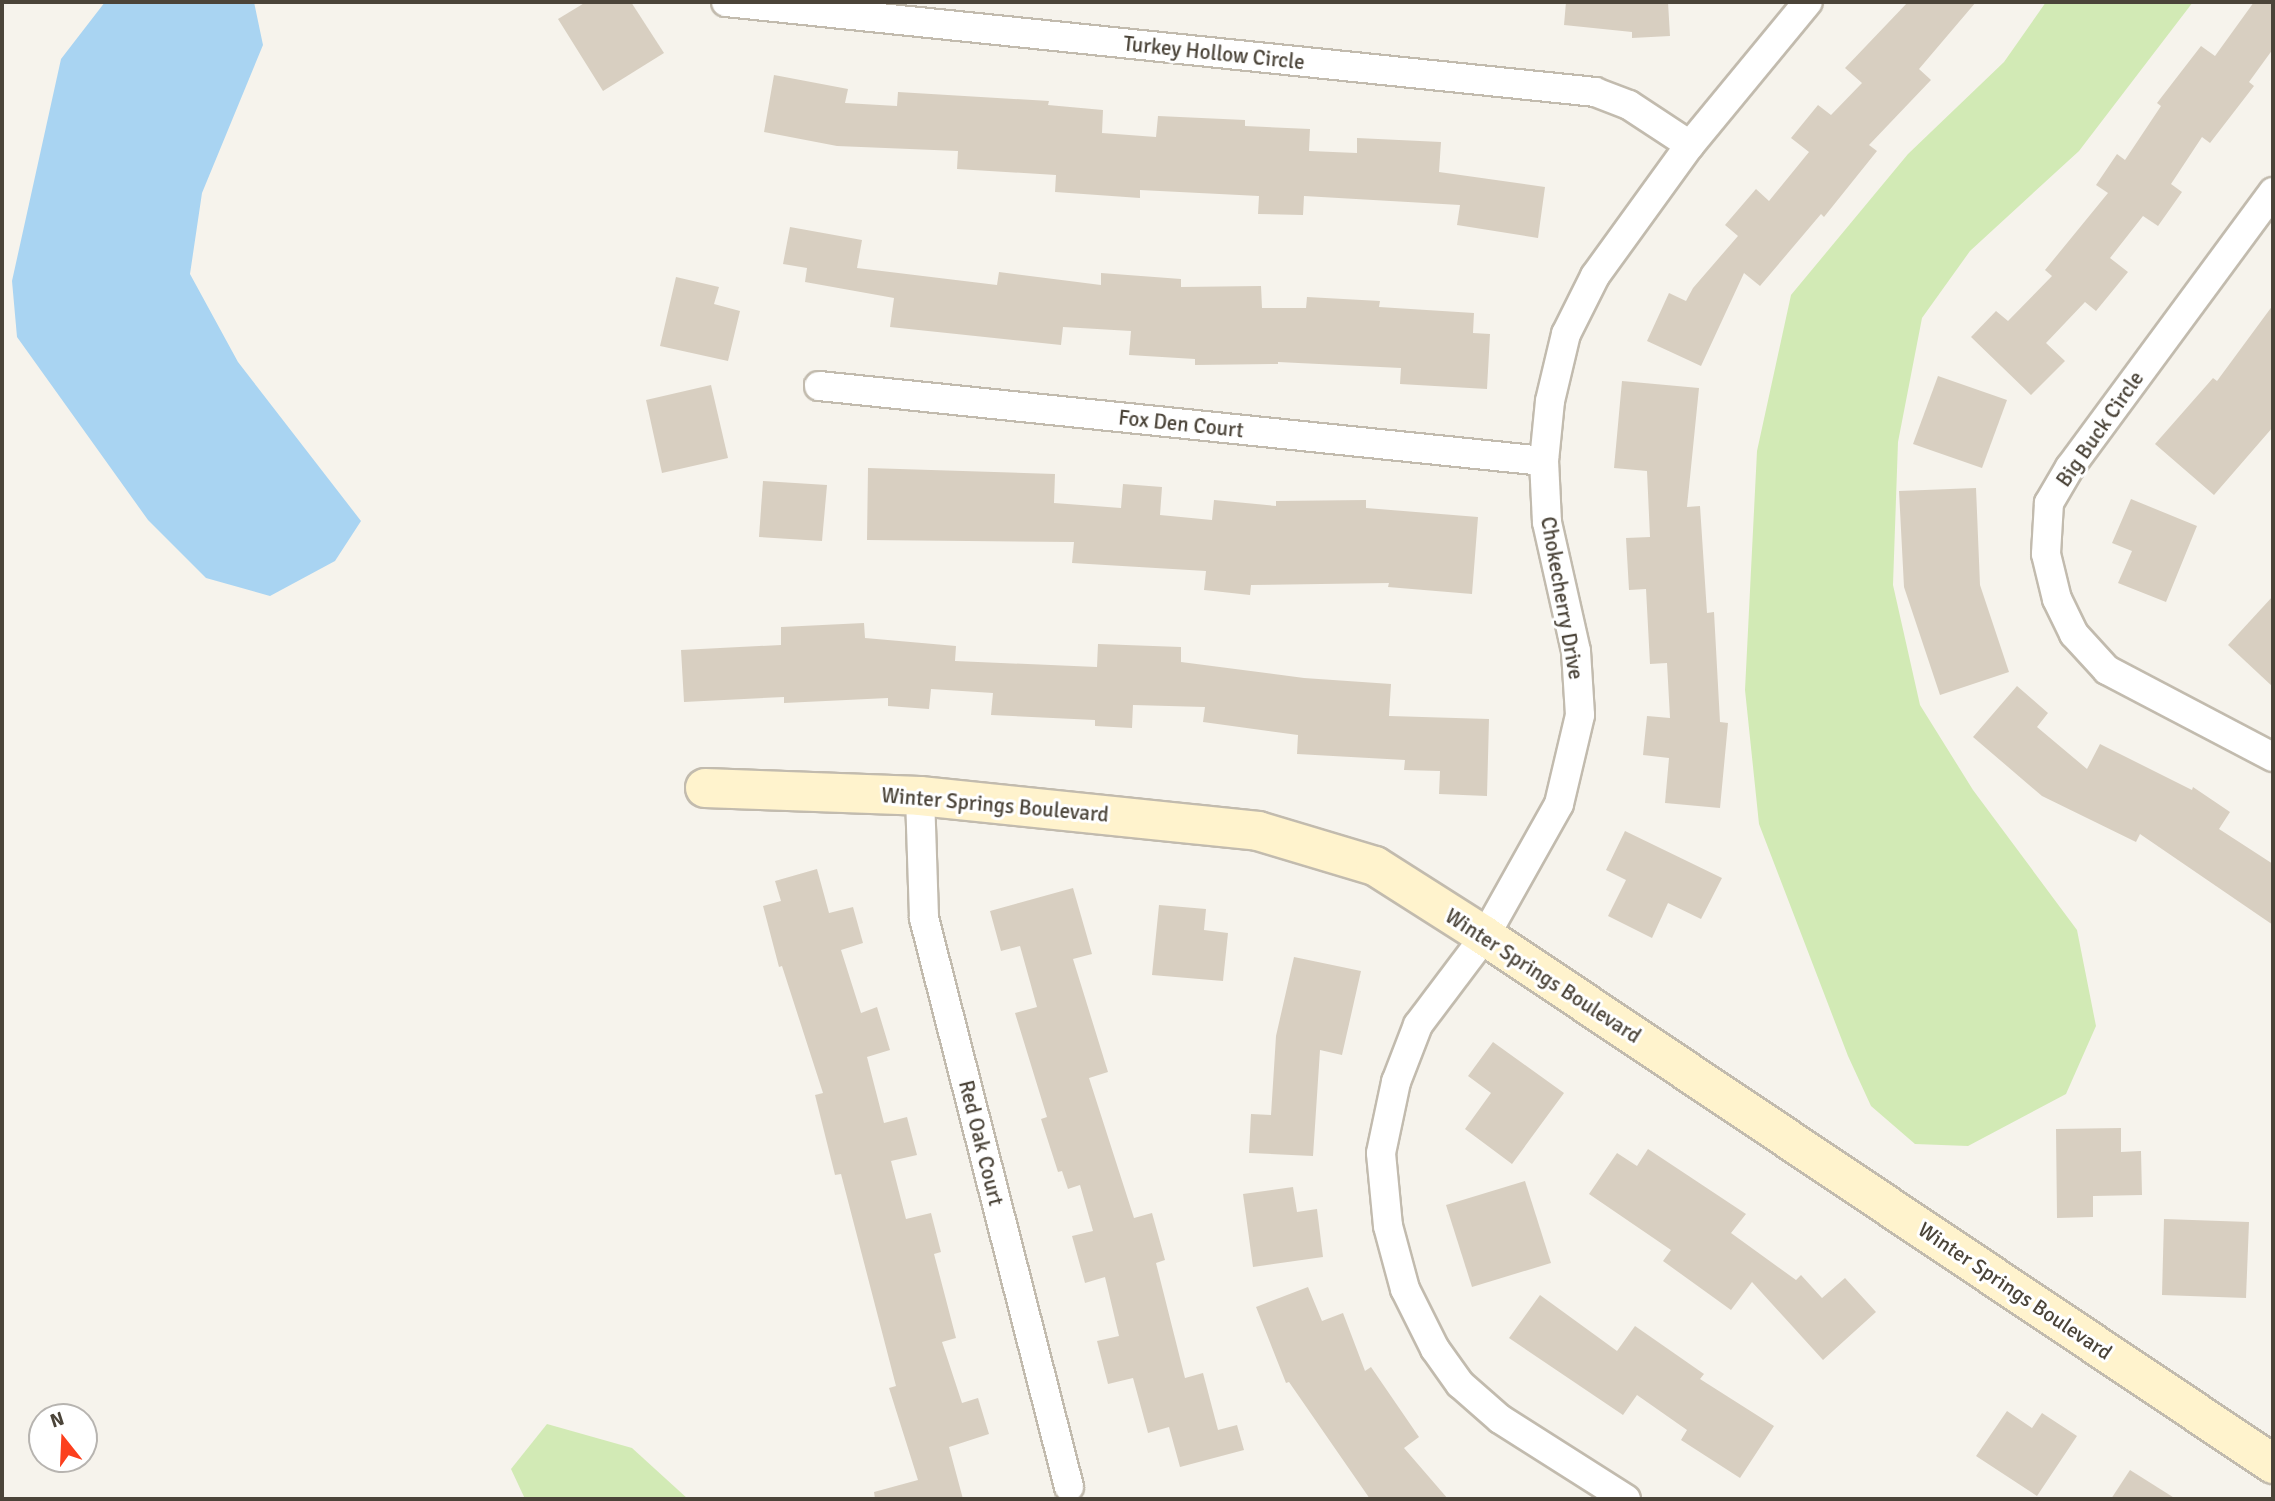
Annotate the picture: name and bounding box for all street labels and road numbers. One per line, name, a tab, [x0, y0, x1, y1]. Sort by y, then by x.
street label: Turkey Hollow Circle	[1122, 31, 1306, 75]
street label: Big Buck Circle	[2051, 366, 2149, 492]
street label: Fox Den Court	[1117, 405, 1245, 443]
street label: Chokecherry Drive	[1535, 515, 1589, 681]
street label: Winter Springs Boulevard	[880, 783, 1110, 827]
street label: Winter Springs Boulevard	[1440, 903, 1646, 1049]
street label: Red Oak Court	[953, 1078, 1009, 1208]
street label: Winter Springs Boulevard	[1913, 1217, 2117, 1365]

